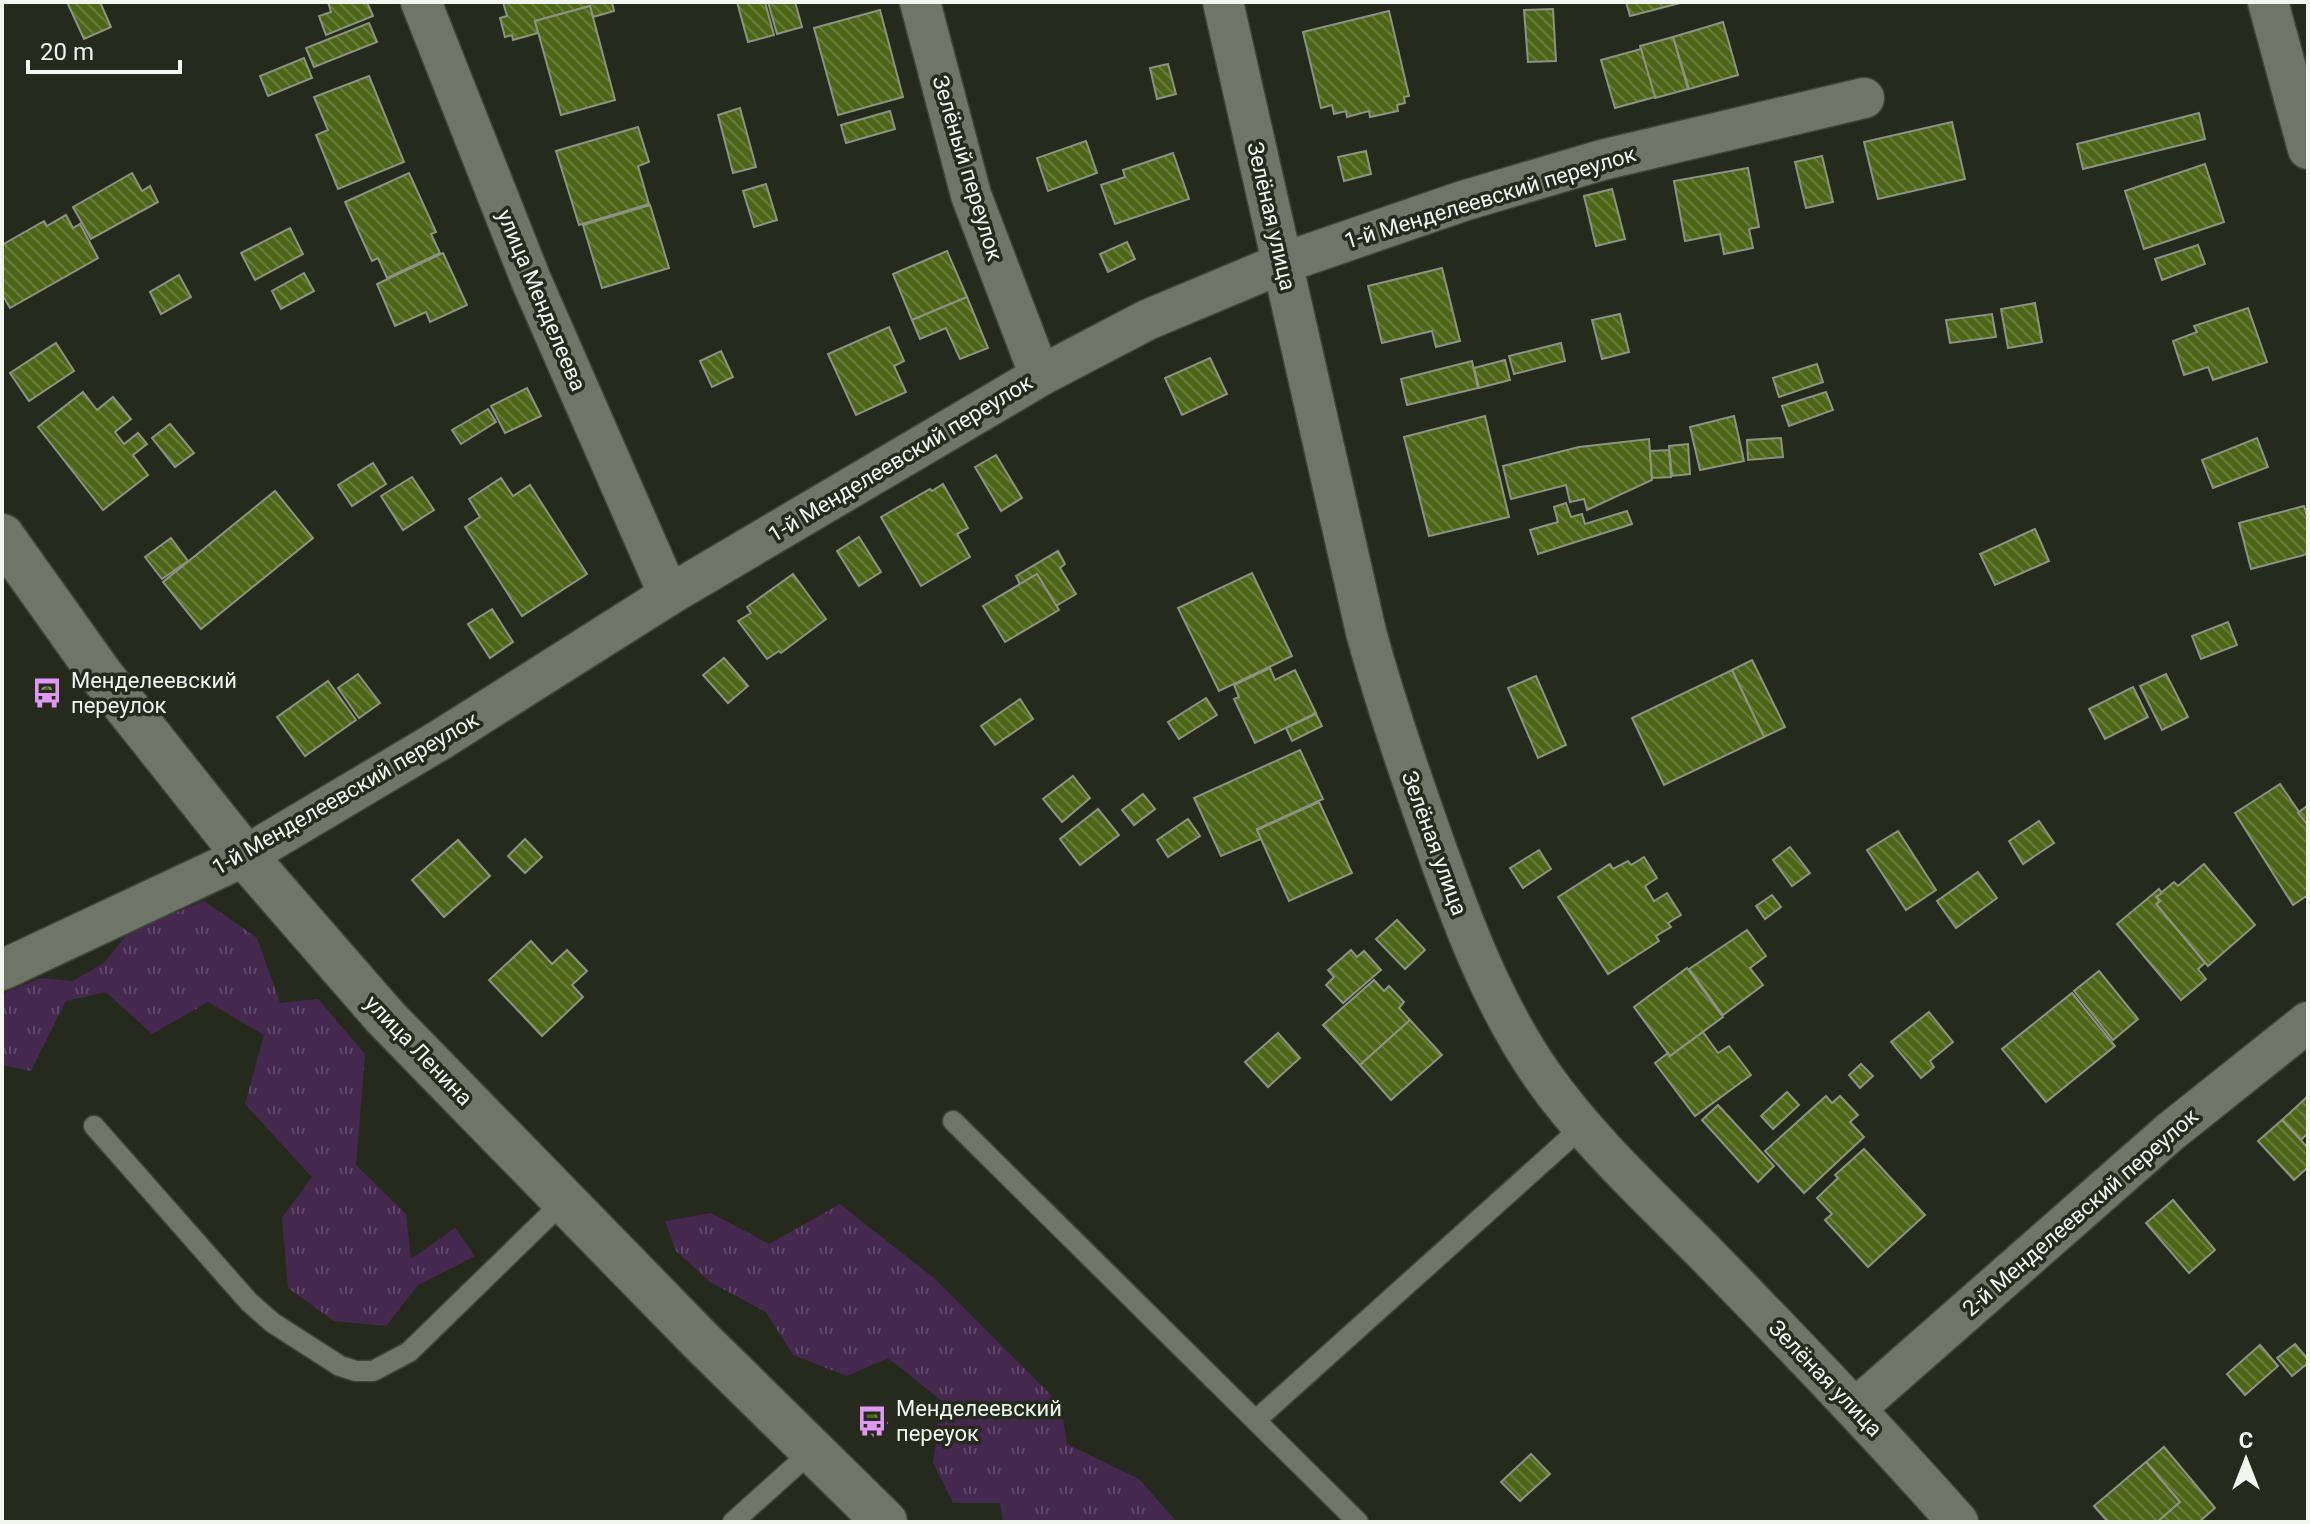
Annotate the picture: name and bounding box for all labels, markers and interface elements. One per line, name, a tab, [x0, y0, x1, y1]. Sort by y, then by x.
scale bar	[28, 24, 180, 74]
text: 20 m	[40, 38, 94, 66]
street label: Зелёный переулок	[927, 72, 1008, 264]
street label: Зелёная улица	[1242, 139, 1301, 293]
street label: 1-й Менделеевский переулок	[1341, 141, 1639, 254]
street label: улица Менделеева	[492, 206, 591, 395]
street label: 1-й Менделеевский переулок	[764, 370, 1037, 547]
place label: Менделеевский переулок	[71, 668, 237, 718]
bus stop icon: Менделеевский переулок	[30, 676, 64, 710]
street label: 1-й Менделеевский переулок	[208, 707, 483, 880]
street label: Зелёная улица	[1397, 768, 1472, 919]
street label: улица Ленина	[360, 990, 477, 1111]
street label: 2-й Менделеевский переулок	[1958, 1103, 2203, 1321]
street label: Зелёная улица	[1764, 1315, 1887, 1442]
place label: Менделеевский переуок	[896, 1396, 1062, 1446]
bus stop icon: Менделеевский переуок	[855, 1404, 889, 1438]
north arrow	[2206, 1420, 2286, 1500]
text: С	[2239, 1428, 2253, 1453]

